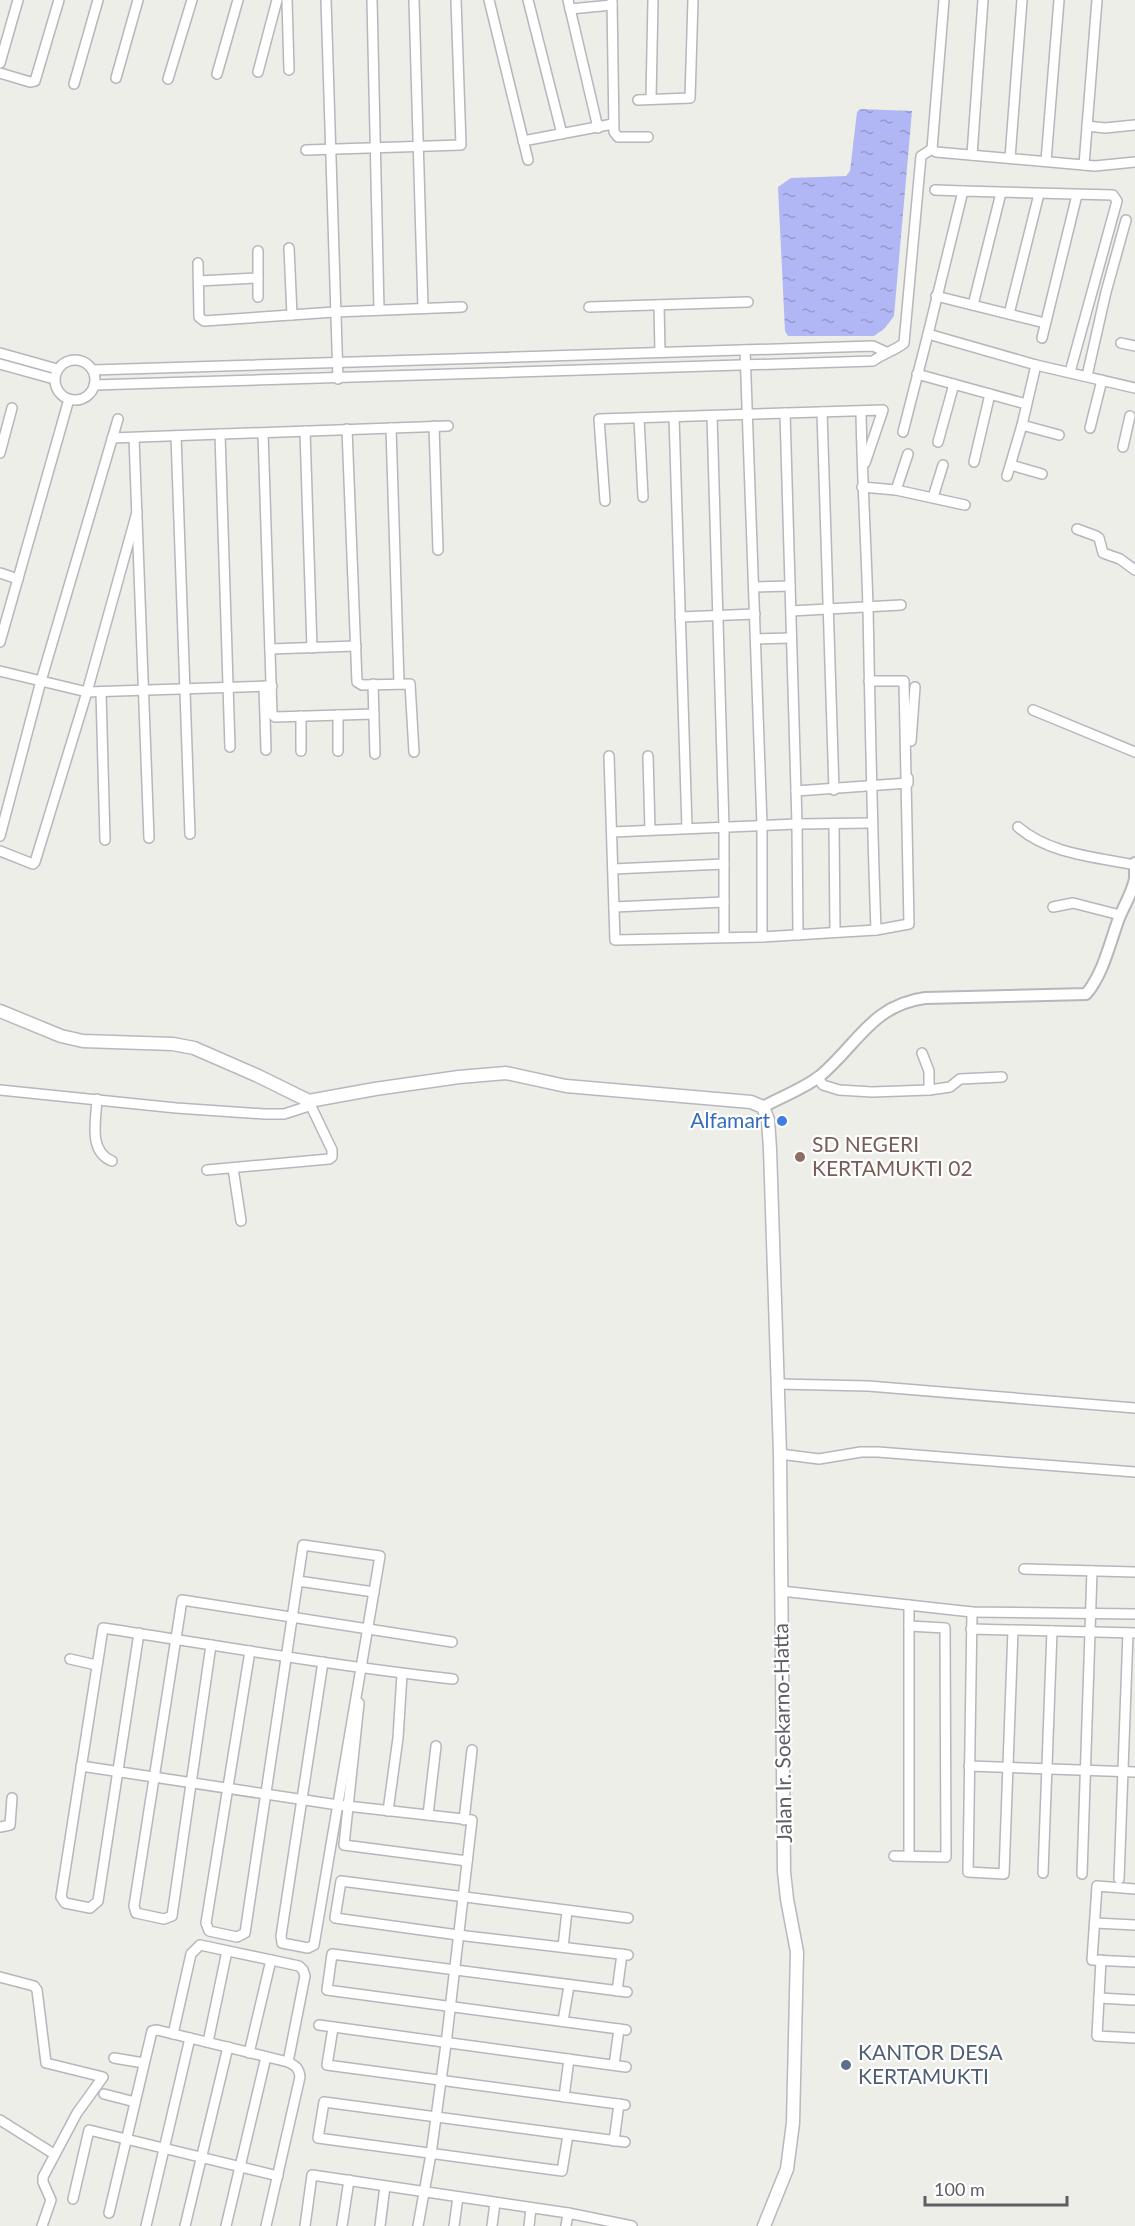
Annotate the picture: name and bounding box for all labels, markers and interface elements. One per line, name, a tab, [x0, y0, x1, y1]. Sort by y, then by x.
place label: Alfamart	[690, 1107, 770, 1132]
marker: Alfamart	[775, 1114, 789, 1128]
place label: SD NEGERI KERTAMUKTI 02	[812, 1131, 973, 1180]
marker: SD NEGERI KERTAMUKTI 02	[793, 1150, 807, 1164]
street label: Jalan Ir. Soekarno-Hatta	[767, 1623, 796, 1843]
place label: KANTOR DESA KERTAMUKTI	[858, 2039, 1003, 2088]
marker: KANTOR DESA KERTAMUKTI	[839, 2058, 853, 2072]
scale bar	[925, 2169, 1068, 2207]
text: 100 m	[934, 2178, 985, 2200]

